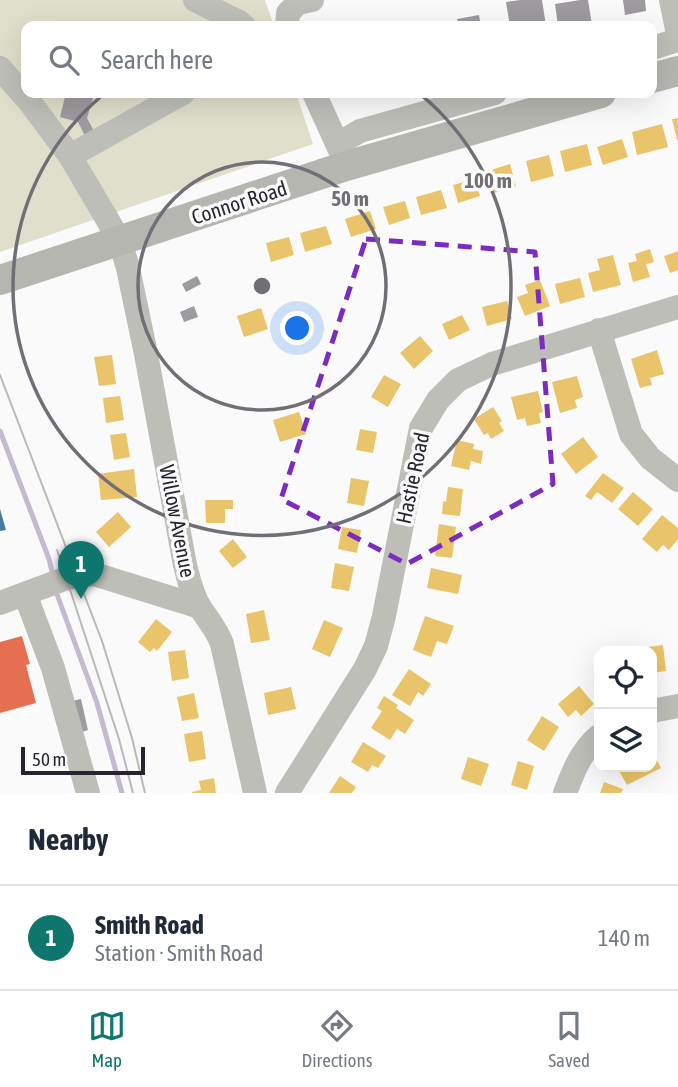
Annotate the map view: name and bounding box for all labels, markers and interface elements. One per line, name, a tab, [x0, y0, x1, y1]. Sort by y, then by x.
search box	[21, 21, 657, 98]
icon: search	[45, 41, 83, 79]
text: Search here	[101, 45, 213, 75]
text: 100 m	[464, 168, 512, 192]
street label: Connor Road	[188, 175, 290, 229]
text: 50 m	[331, 186, 369, 210]
centre of rings	[250, 274, 274, 298]
your location	[280, 311, 314, 345]
street label: Hastie Road	[391, 430, 433, 526]
street label: Willow Avenue	[155, 463, 201, 579]
pin: 1	[58, 541, 104, 599]
map controls	[594, 646, 657, 772]
button: locate	[594, 646, 657, 709]
button: layers	[594, 709, 657, 772]
scale bar	[21, 744, 145, 776]
text: 50 m	[32, 748, 66, 770]
text: Nearby	[28, 822, 108, 856]
text: Smith Road	[95, 910, 204, 940]
text: 1	[46, 925, 56, 951]
text: 140 m	[598, 925, 650, 951]
text: Station · Smith Road	[95, 940, 263, 966]
tab: Map	[88, 1007, 126, 1071]
tab: Directions	[302, 1007, 372, 1071]
tab: Saved	[548, 1007, 590, 1071]

